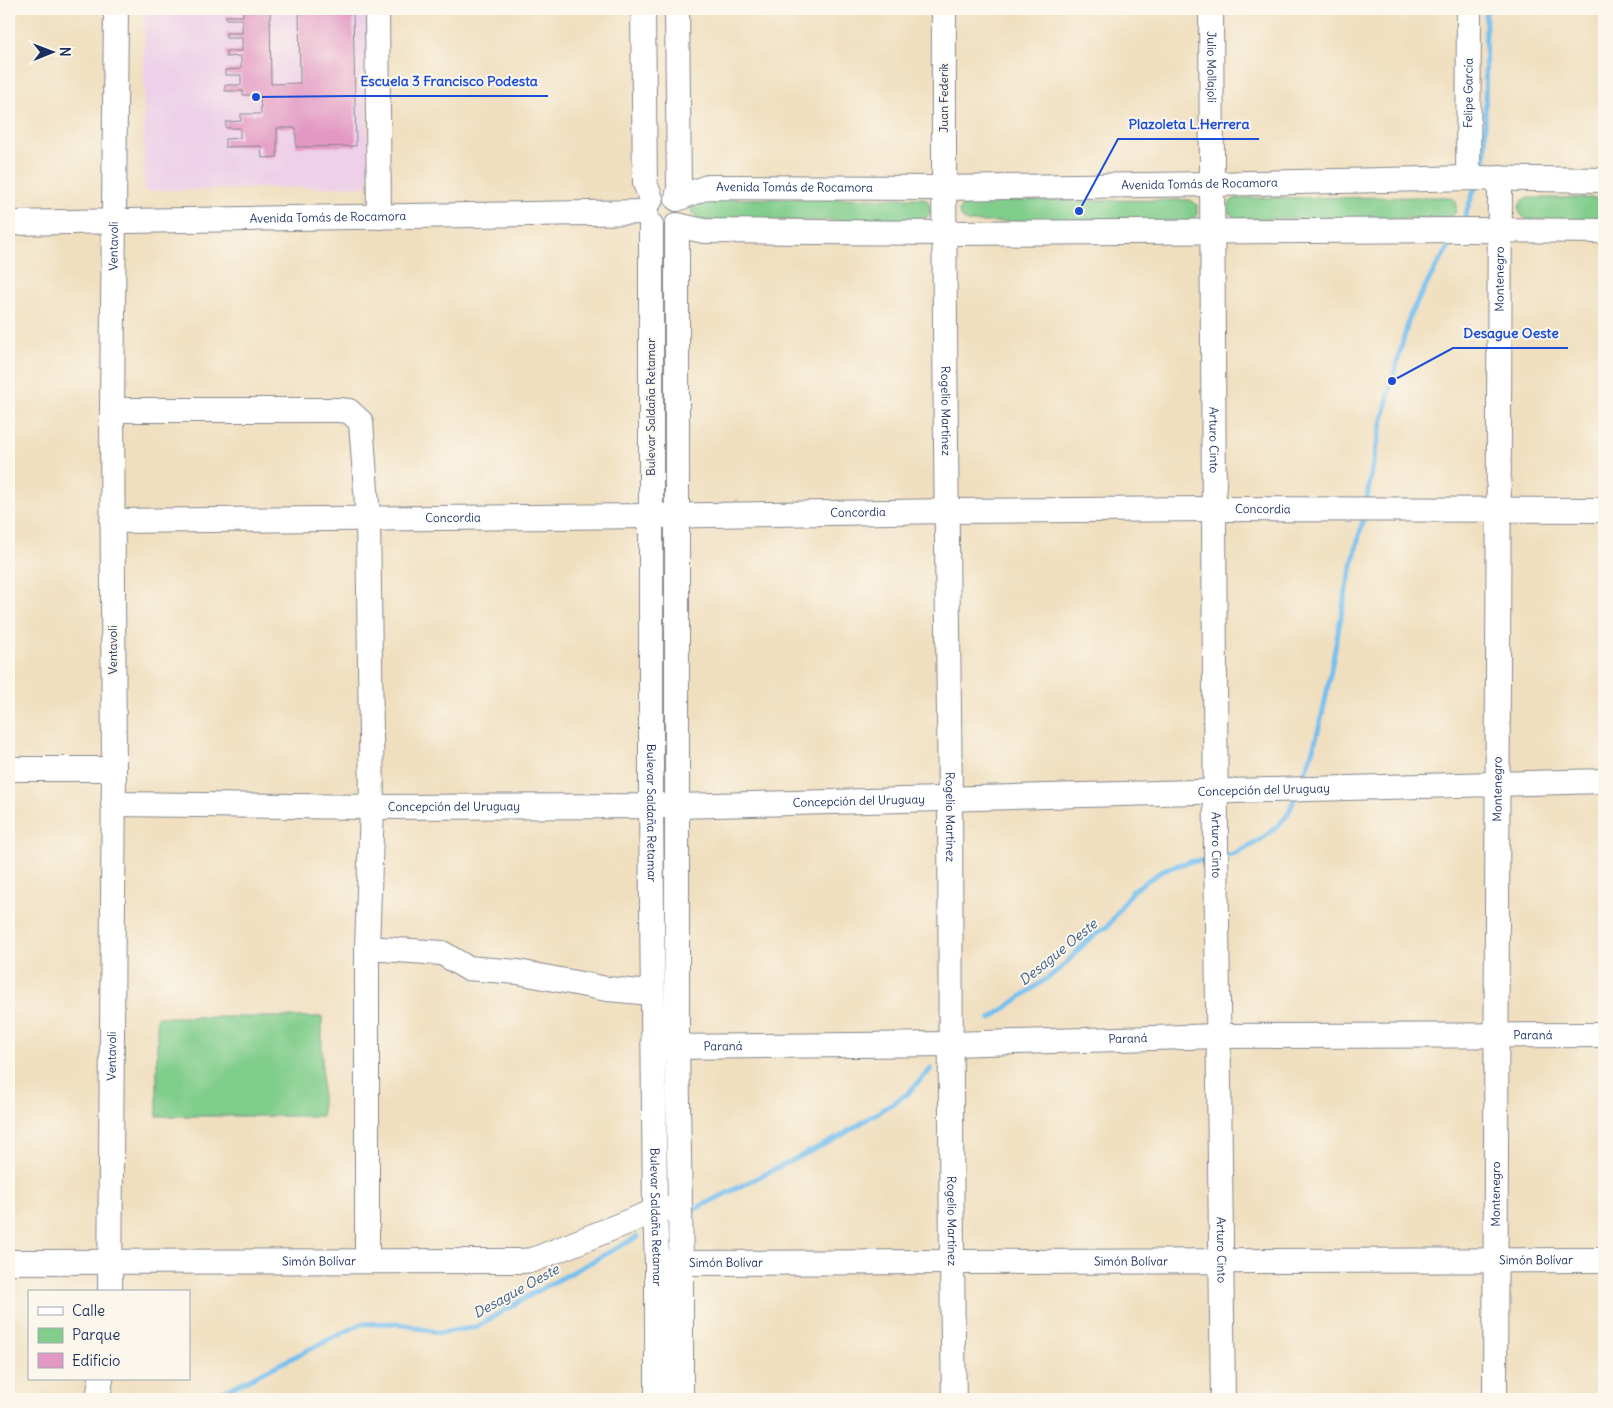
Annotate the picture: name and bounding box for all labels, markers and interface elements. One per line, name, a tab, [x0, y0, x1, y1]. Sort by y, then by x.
north arrow	[28, 28, 78, 78]
street label: Julio Mollajoli	[1204, 31, 1220, 103]
text: N	[56, 47, 74, 57]
street label: Felipe García	[1460, 58, 1476, 128]
street label: Juan Federik	[936, 63, 951, 133]
callout: Escuela 3 Francisco Podesta	[350, 67, 548, 96]
text: Escuela 3 Francisco Podesta	[360, 72, 538, 90]
callout: Plazoleta L.Herrera	[1118, 110, 1259, 139]
text: Plazoleta L.Herrera	[1129, 115, 1249, 133]
street label: Avenida Tomás de Rocamora	[1121, 174, 1278, 192]
street label: Avenida Tomás de Rocamora	[716, 179, 873, 195]
street label: Avenida Tomás de Rocamora	[249, 208, 407, 226]
street label: Ventavoli	[105, 221, 121, 271]
street label: Montenegro	[1491, 246, 1507, 312]
callout: Desague Oeste	[1453, 319, 1568, 348]
text: Desague Oeste	[1463, 324, 1559, 342]
street label: Bulevar Saldaña Retamar	[643, 338, 658, 476]
street label: Rogelio Martínez	[938, 366, 954, 456]
street label: Arturo Cinto	[1206, 407, 1222, 473]
street label: Concordia	[1235, 501, 1291, 516]
street label: Concordia	[830, 504, 886, 520]
street label: Concordia	[425, 510, 481, 525]
street label: Ventavoli	[105, 625, 120, 675]
street label: Bulevar Saldaña Retamar	[644, 744, 660, 882]
street label: Montenegro	[1489, 756, 1505, 822]
street label: Rogelio Martínez	[943, 772, 958, 862]
street label: Concepción del Uruguay	[1197, 780, 1330, 799]
street label: Concepción del Uruguay	[793, 791, 925, 810]
street label: Concepción del Uruguay	[388, 799, 520, 814]
street label: Arturo Cinto	[1209, 812, 1224, 878]
water label: Desague Oeste	[1015, 914, 1102, 989]
street label: Paraná	[1513, 1027, 1553, 1042]
street label: Paraná	[1108, 1030, 1148, 1046]
street label: Ventavoli	[104, 1031, 119, 1081]
street label: Paraná	[703, 1038, 743, 1054]
street label: Bulevar Saldaña Retamar	[647, 1148, 665, 1286]
street label: Montenegro	[1488, 1161, 1503, 1227]
street label: Rogelio Martínez	[944, 1176, 960, 1266]
street label: Arturo Cinto	[1214, 1217, 1230, 1283]
street label: Simón Bolívar	[1499, 1252, 1573, 1267]
street label: Simón Bolívar	[282, 1253, 356, 1268]
street label: Simón Bolívar	[1094, 1253, 1168, 1269]
street label: Simón Bolívar	[689, 1255, 763, 1270]
water label: Desague Oeste	[470, 1259, 563, 1322]
legend	[28, 1290, 190, 1380]
text: Calle	[72, 1301, 105, 1320]
text: Parque	[72, 1325, 120, 1344]
text: Edificio	[72, 1351, 120, 1370]

